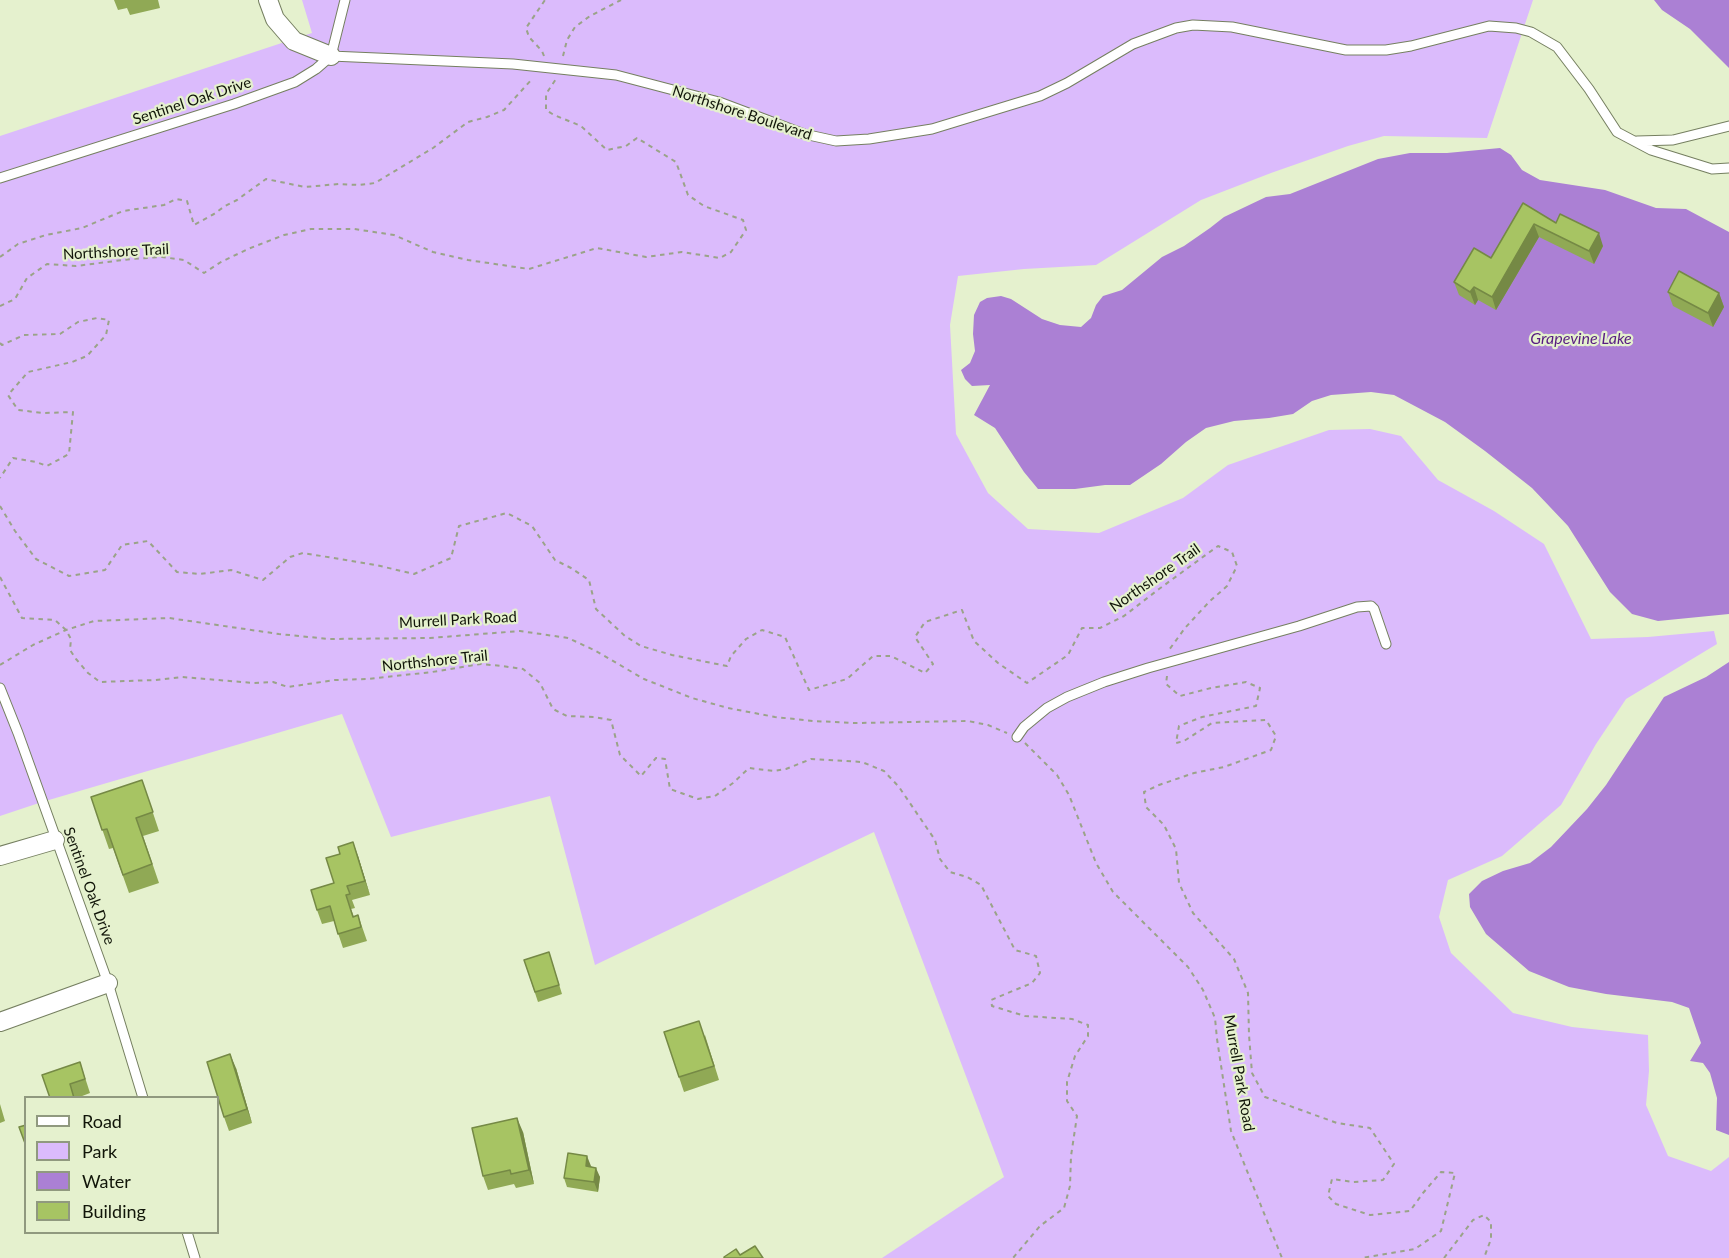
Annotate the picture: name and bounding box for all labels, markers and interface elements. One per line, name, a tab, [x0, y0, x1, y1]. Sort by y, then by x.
street label: Sentinel Oak Drive	[130, 73, 254, 129]
street label: Northshore Boulevard	[670, 82, 814, 144]
street label: Northshore Trail	[62, 240, 170, 264]
water label: Grapevine Lake	[1530, 329, 1632, 349]
street label: Northshore Trail	[1106, 540, 1204, 616]
street label: Murrell Park Road	[399, 608, 517, 632]
street label: Northshore Trail	[381, 646, 489, 676]
street label: Sentinel Oak Drive	[59, 825, 119, 947]
street label: Murrell Park Road	[1220, 1013, 1258, 1133]
legend	[24, 1096, 219, 1234]
text: Road	[82, 1110, 122, 1132]
text: Park	[82, 1140, 117, 1162]
text: Water	[82, 1170, 131, 1192]
text: Building	[82, 1200, 146, 1222]

